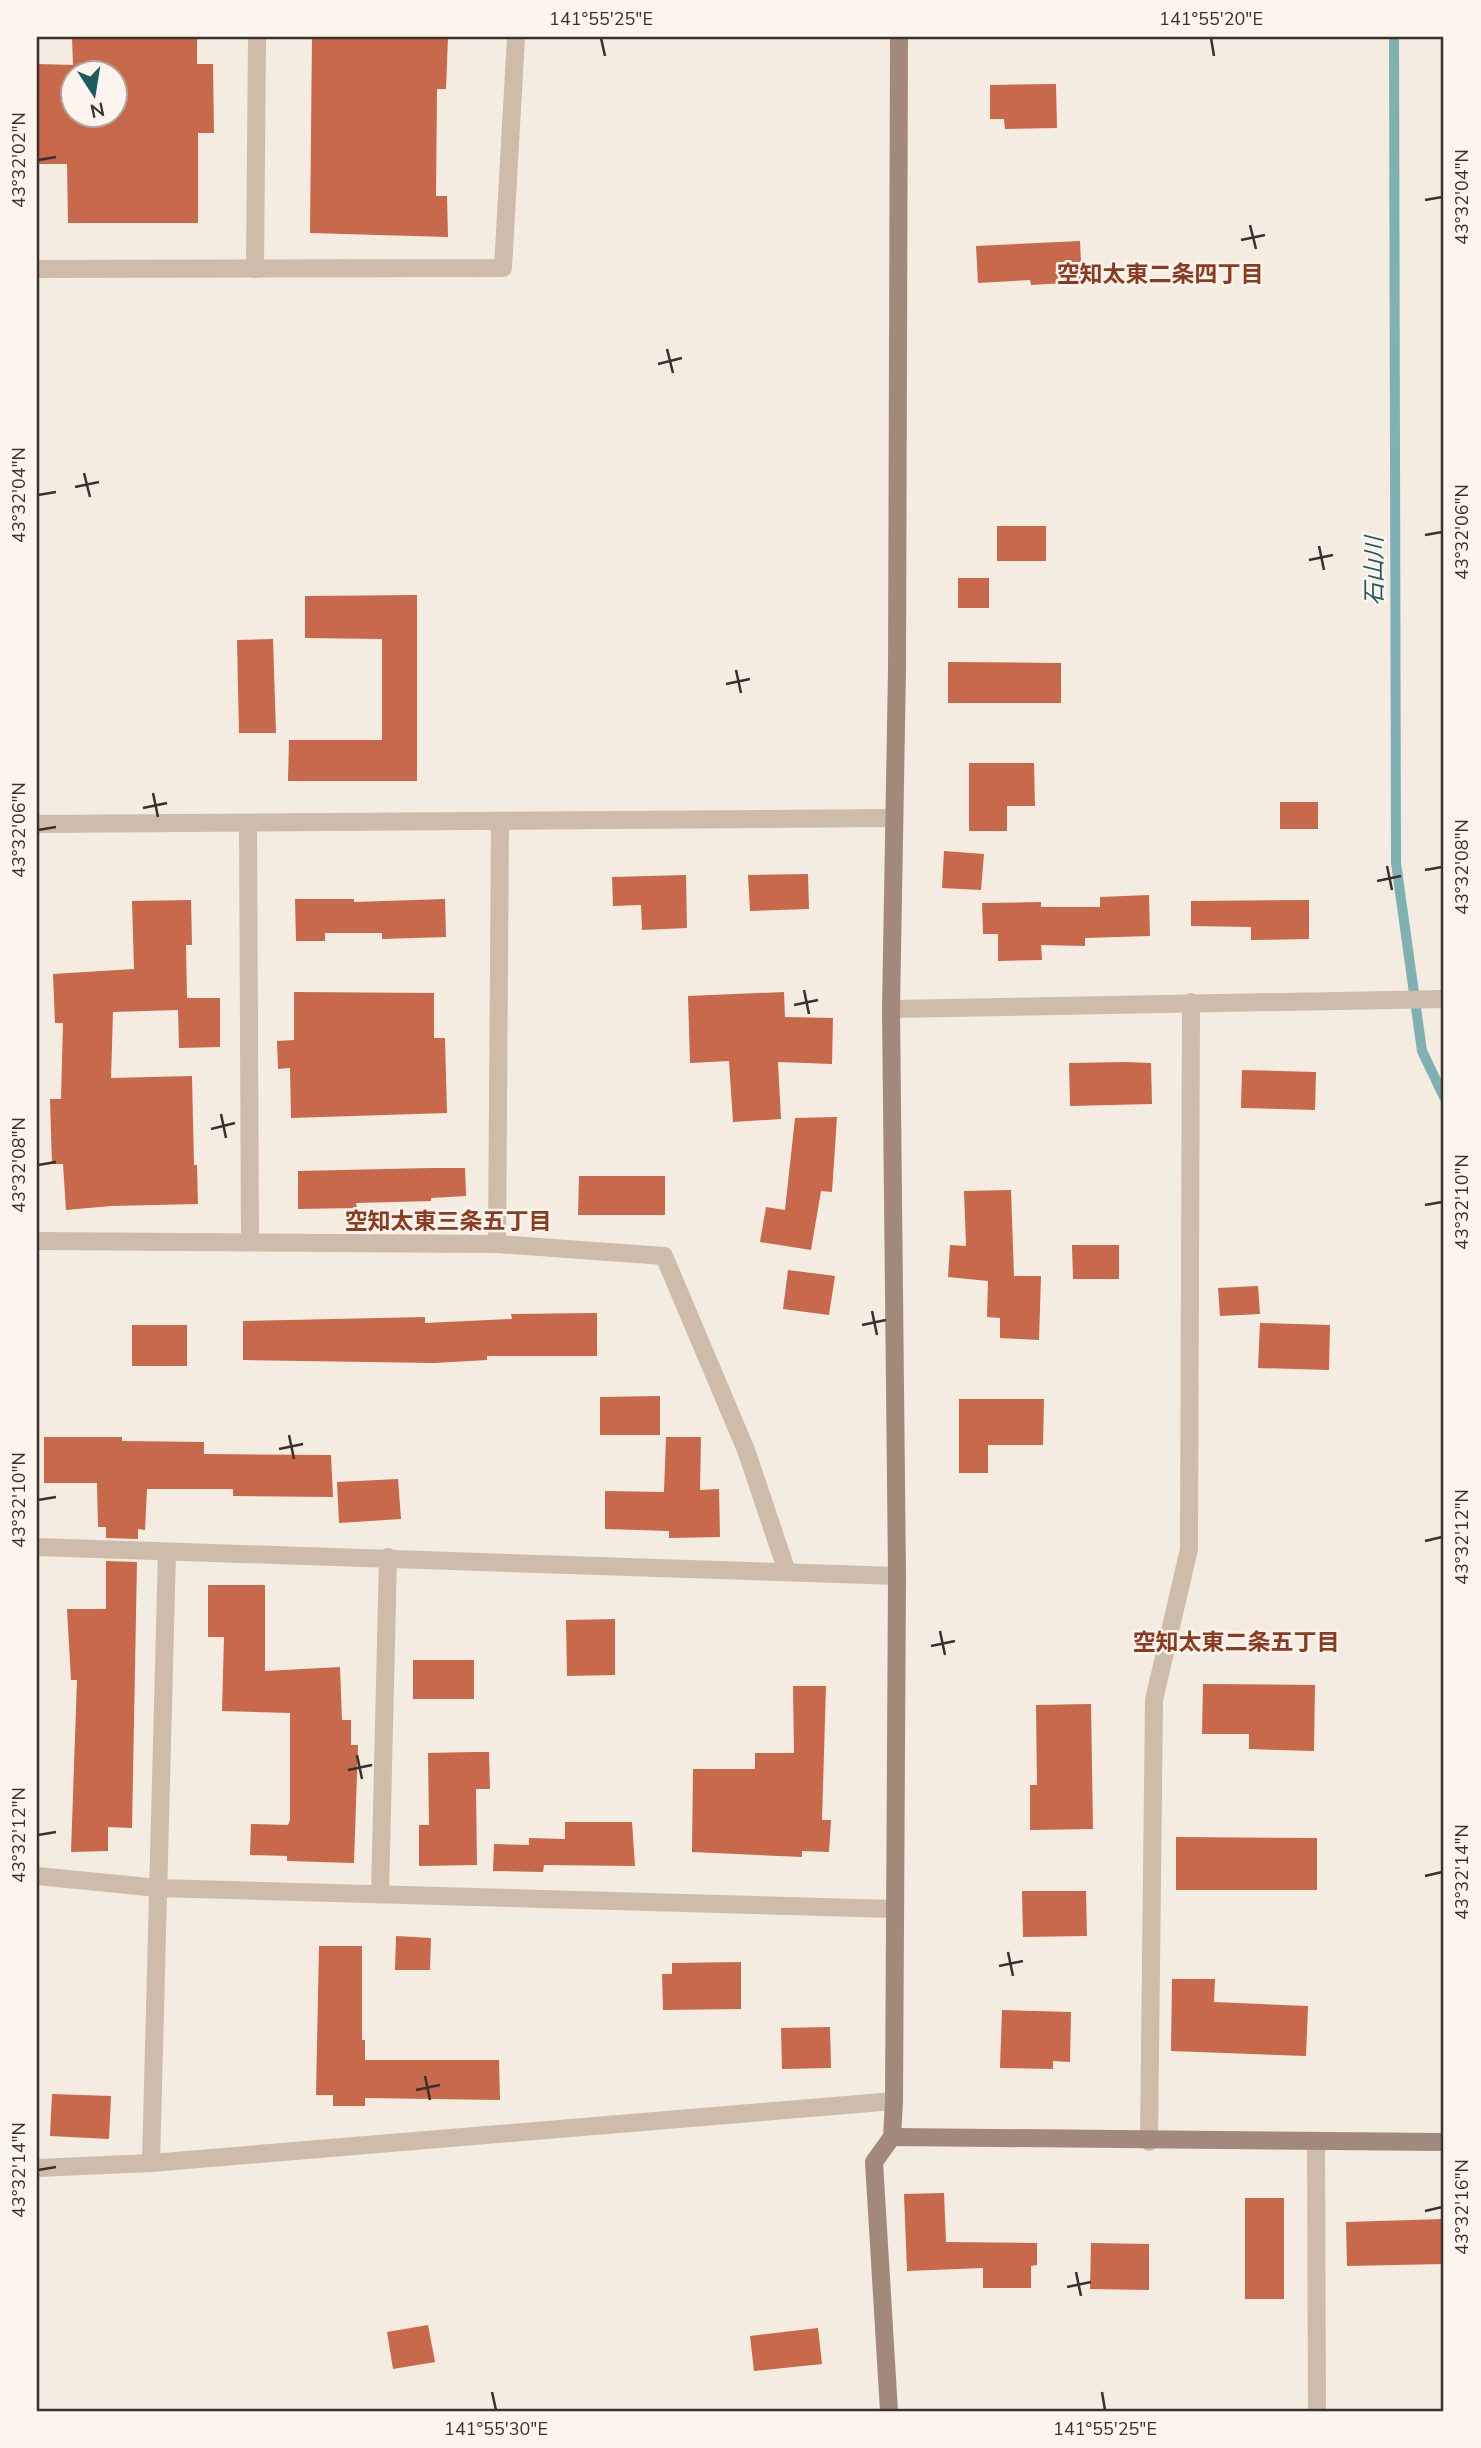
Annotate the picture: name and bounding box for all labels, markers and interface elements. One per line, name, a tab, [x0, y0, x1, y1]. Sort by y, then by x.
text: 141°55'25"E	[549, 7, 653, 31]
text: 141°55'20"E	[1159, 7, 1263, 31]
north arrow	[60, 60, 130, 130]
text: N	[88, 95, 107, 124]
text: 43°32'02"N	[7, 112, 31, 208]
text: 43°32'04"N	[1450, 149, 1474, 245]
district label: 空知太東二条四丁目	[1057, 259, 1264, 290]
text: 43°32'04"N	[7, 447, 31, 543]
text: 43°32'06"N	[1450, 484, 1474, 580]
water label: 石山川	[1359, 534, 1390, 606]
text: 43°32'06"N	[7, 782, 31, 878]
text: 43°32'08"N	[1450, 819, 1474, 915]
text: 43°32'08"N	[7, 1117, 31, 1213]
text: 43°32'10"N	[1450, 1154, 1474, 1250]
district label: 空知太東三条五丁目	[345, 1206, 552, 1237]
text: 43°32'10"N	[7, 1452, 31, 1548]
text: 43°32'12"N	[1450, 1489, 1474, 1585]
district label: 空知太東二条五丁目	[1133, 1627, 1340, 1658]
text: 43°32'12"N	[7, 1787, 31, 1883]
text: 43°32'14"N	[1450, 1824, 1474, 1920]
text: 43°32'14"N	[7, 2122, 31, 2218]
text: 43°32'16"N	[1450, 2159, 1474, 2255]
text: 141°55'30"E	[444, 2417, 548, 2441]
text: 141°55'25"E	[1053, 2417, 1157, 2441]

